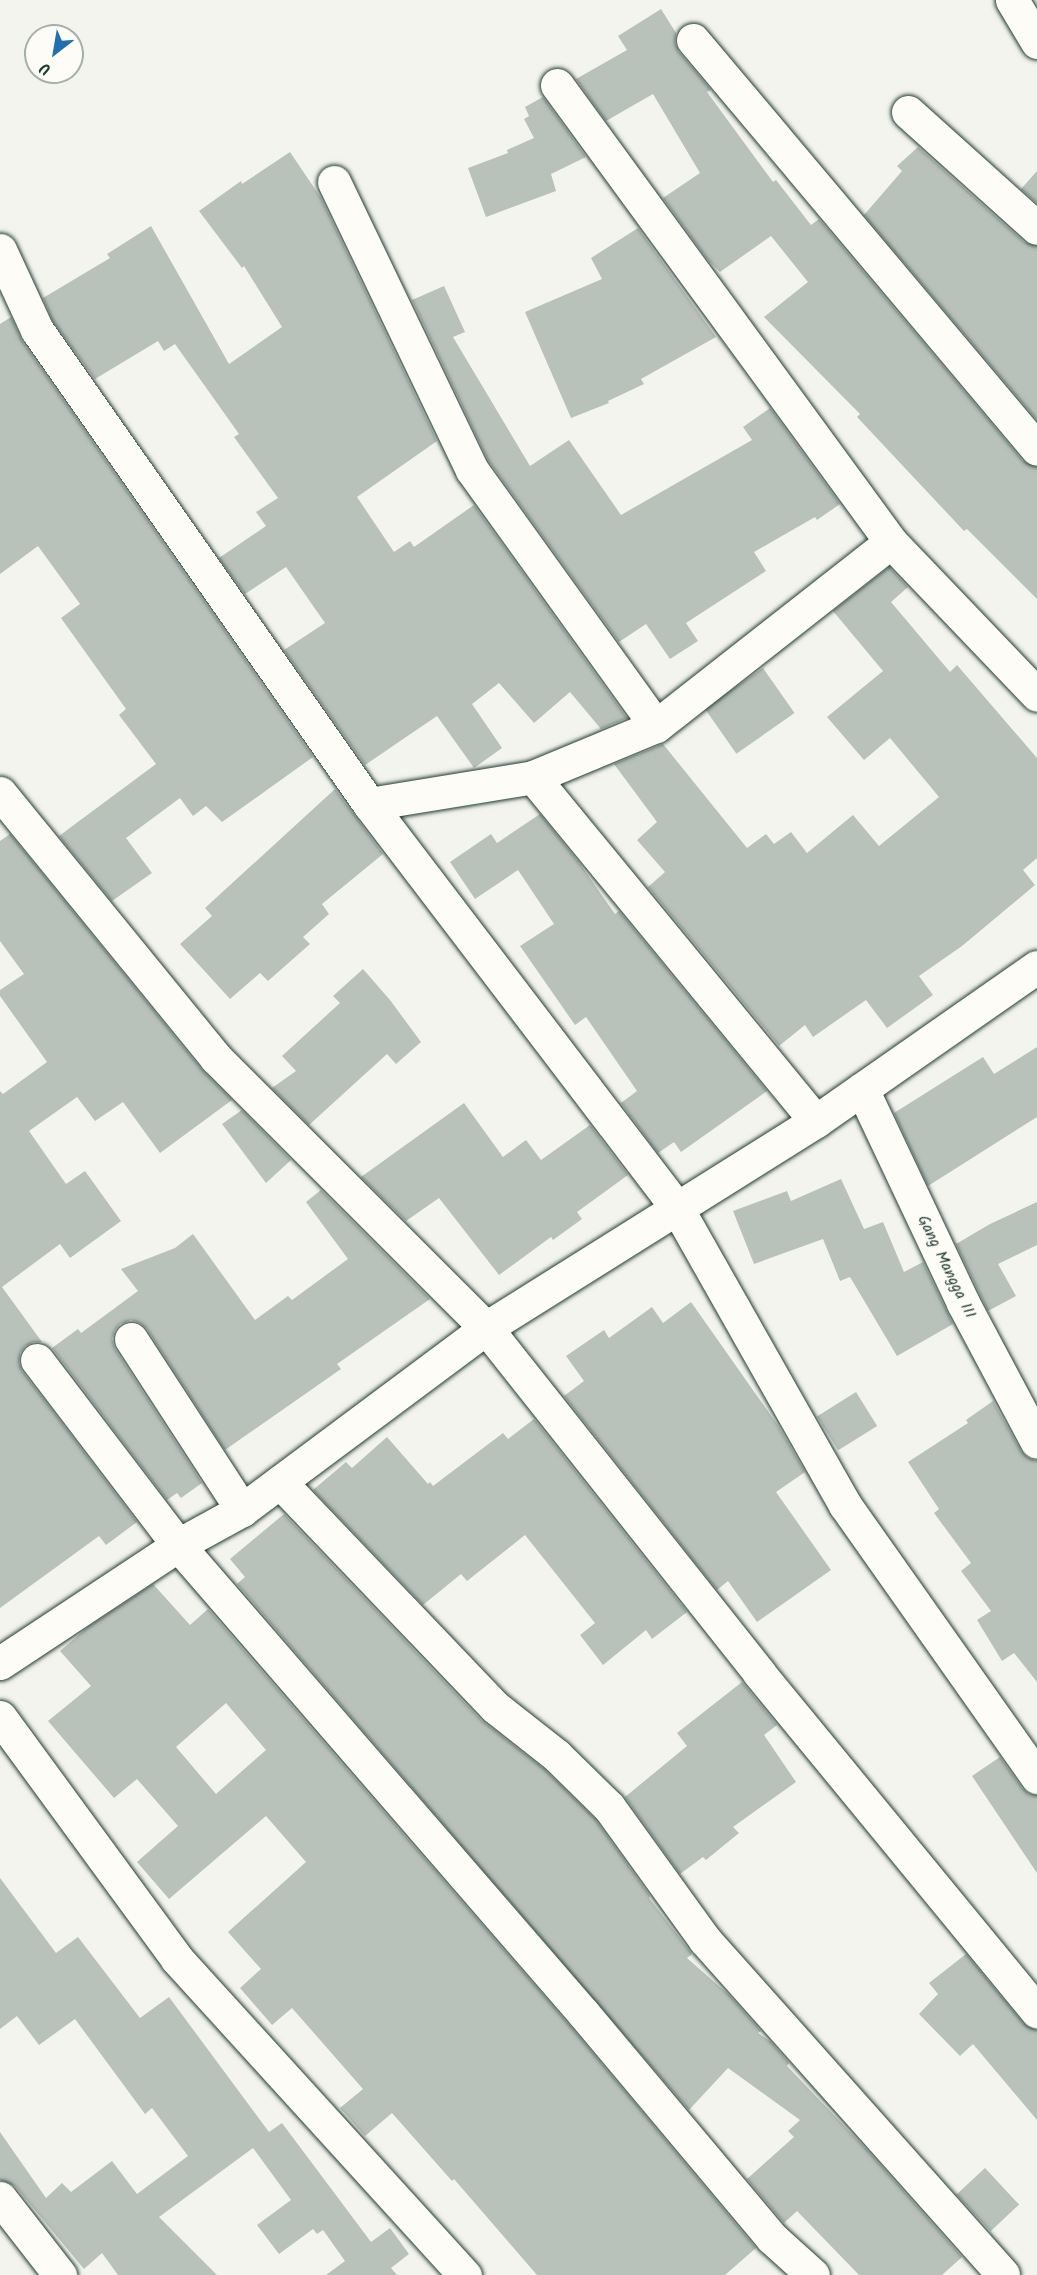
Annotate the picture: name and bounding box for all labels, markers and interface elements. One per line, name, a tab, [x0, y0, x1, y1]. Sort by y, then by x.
north arrow	[24, 24, 84, 84]
text: U	[35, 55, 56, 81]
street label: Gang Mangga III	[913, 1212, 979, 1322]

